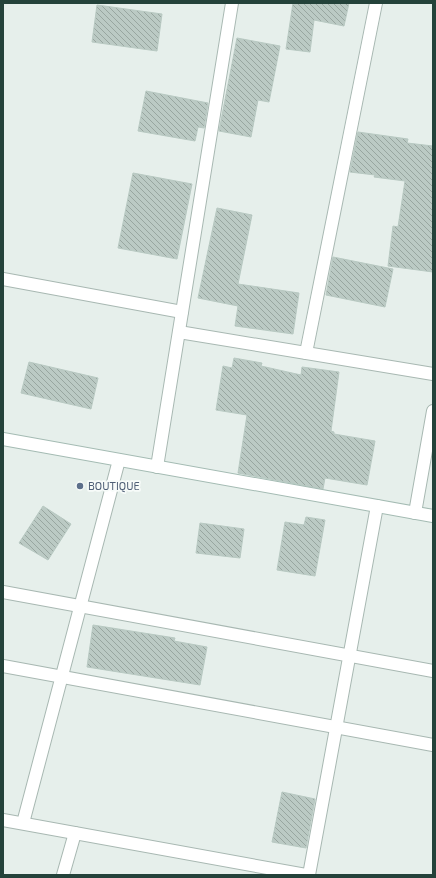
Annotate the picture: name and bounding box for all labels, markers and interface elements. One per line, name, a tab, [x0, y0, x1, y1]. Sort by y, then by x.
place label: BOUTIQUE	[88, 479, 140, 493]
marker: BOUTIQUE	[75, 481, 85, 491]

